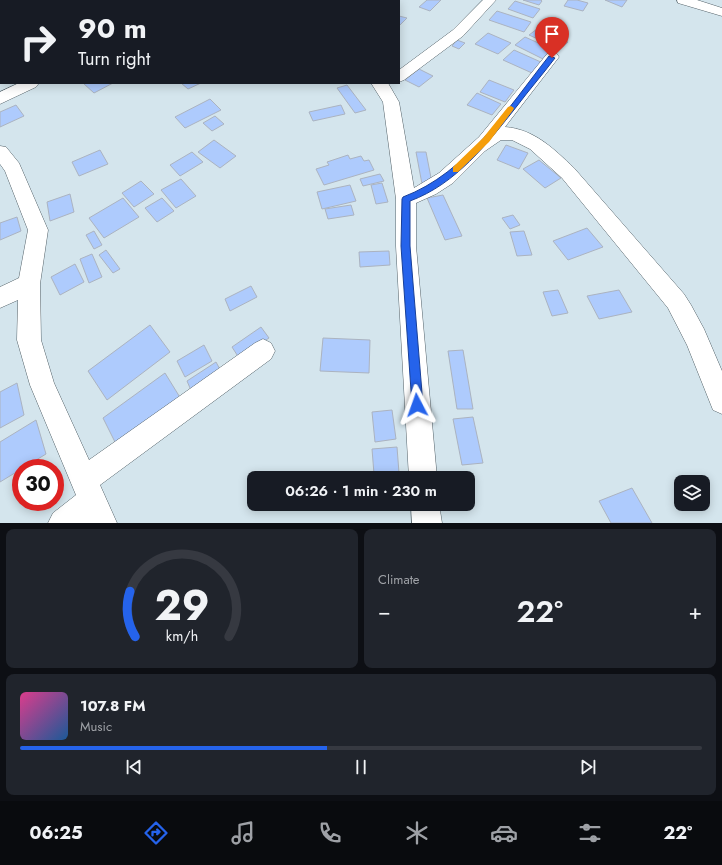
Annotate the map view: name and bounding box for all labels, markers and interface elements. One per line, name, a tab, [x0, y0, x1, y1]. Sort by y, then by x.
text: 90 m	[78, 8, 147, 49]
icon: right	[12, 16, 64, 68]
pin	[535, 17, 569, 58]
icon: arrive	[541, 23, 563, 45]
text: Turn right	[78, 46, 150, 72]
position arrow	[396, 384, 438, 426]
speed limit sign: 30	[12, 459, 64, 511]
map controls	[674, 475, 710, 511]
button: layers	[674, 475, 710, 511]
text: 06:26 · 1 min · 230 m	[285, 480, 437, 502]
text: Climate	[378, 570, 419, 589]
text: 29	[154, 574, 210, 635]
text: 22°	[516, 590, 563, 633]
text: −	[378, 595, 391, 627]
text: +	[688, 595, 702, 627]
text: km/h	[166, 625, 198, 645]
text: 107.8 FM	[80, 695, 146, 717]
text: Music	[80, 717, 112, 736]
icon: previous	[123, 756, 145, 778]
icon: pause	[350, 756, 372, 778]
icon: next	[577, 756, 599, 778]
icon: directions	[142, 819, 170, 847]
icon: music	[229, 819, 257, 847]
icon: phone	[316, 819, 344, 847]
icon: climate	[403, 819, 431, 847]
icon: car	[490, 819, 518, 847]
icon: filters	[576, 819, 604, 847]
text: 06:25	[29, 820, 83, 846]
text: 22°	[663, 820, 692, 846]

